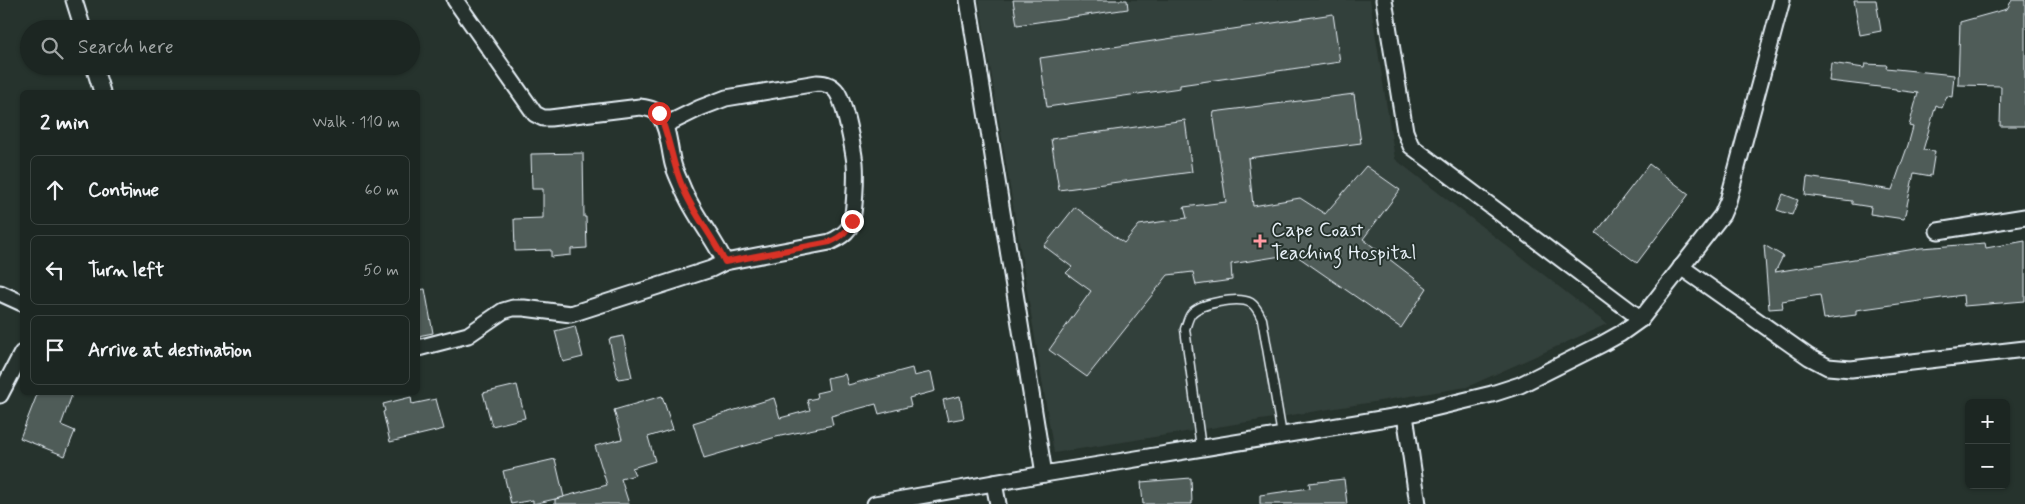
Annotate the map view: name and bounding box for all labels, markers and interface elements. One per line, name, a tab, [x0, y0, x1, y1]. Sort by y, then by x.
search box	[20, 20, 420, 75]
icon: search	[38, 34, 66, 62]
text: Search here	[78, 35, 174, 60]
route start	[648, 102, 671, 125]
text: 2 min	[40, 109, 89, 137]
text: Walk · 110 m	[312, 112, 400, 133]
icon: ahead	[41, 176, 69, 204]
text: Continue	[88, 178, 159, 203]
text: 60 m	[365, 180, 399, 201]
route end	[841, 210, 864, 233]
place label: Cape Coast Teaching Hospital	[1271, 217, 1417, 269]
marker: Cape Coast Teaching Hospital	[1253, 234, 1267, 248]
icon: left	[41, 256, 69, 284]
text: Turn left	[88, 258, 164, 283]
text: 50 m	[363, 260, 399, 281]
icon: arrive	[41, 336, 69, 364]
text: Arrive at destination	[88, 338, 252, 363]
map controls	[1965, 399, 2010, 489]
button: +	[1965, 399, 2010, 444]
button: −	[1965, 444, 2010, 489]

